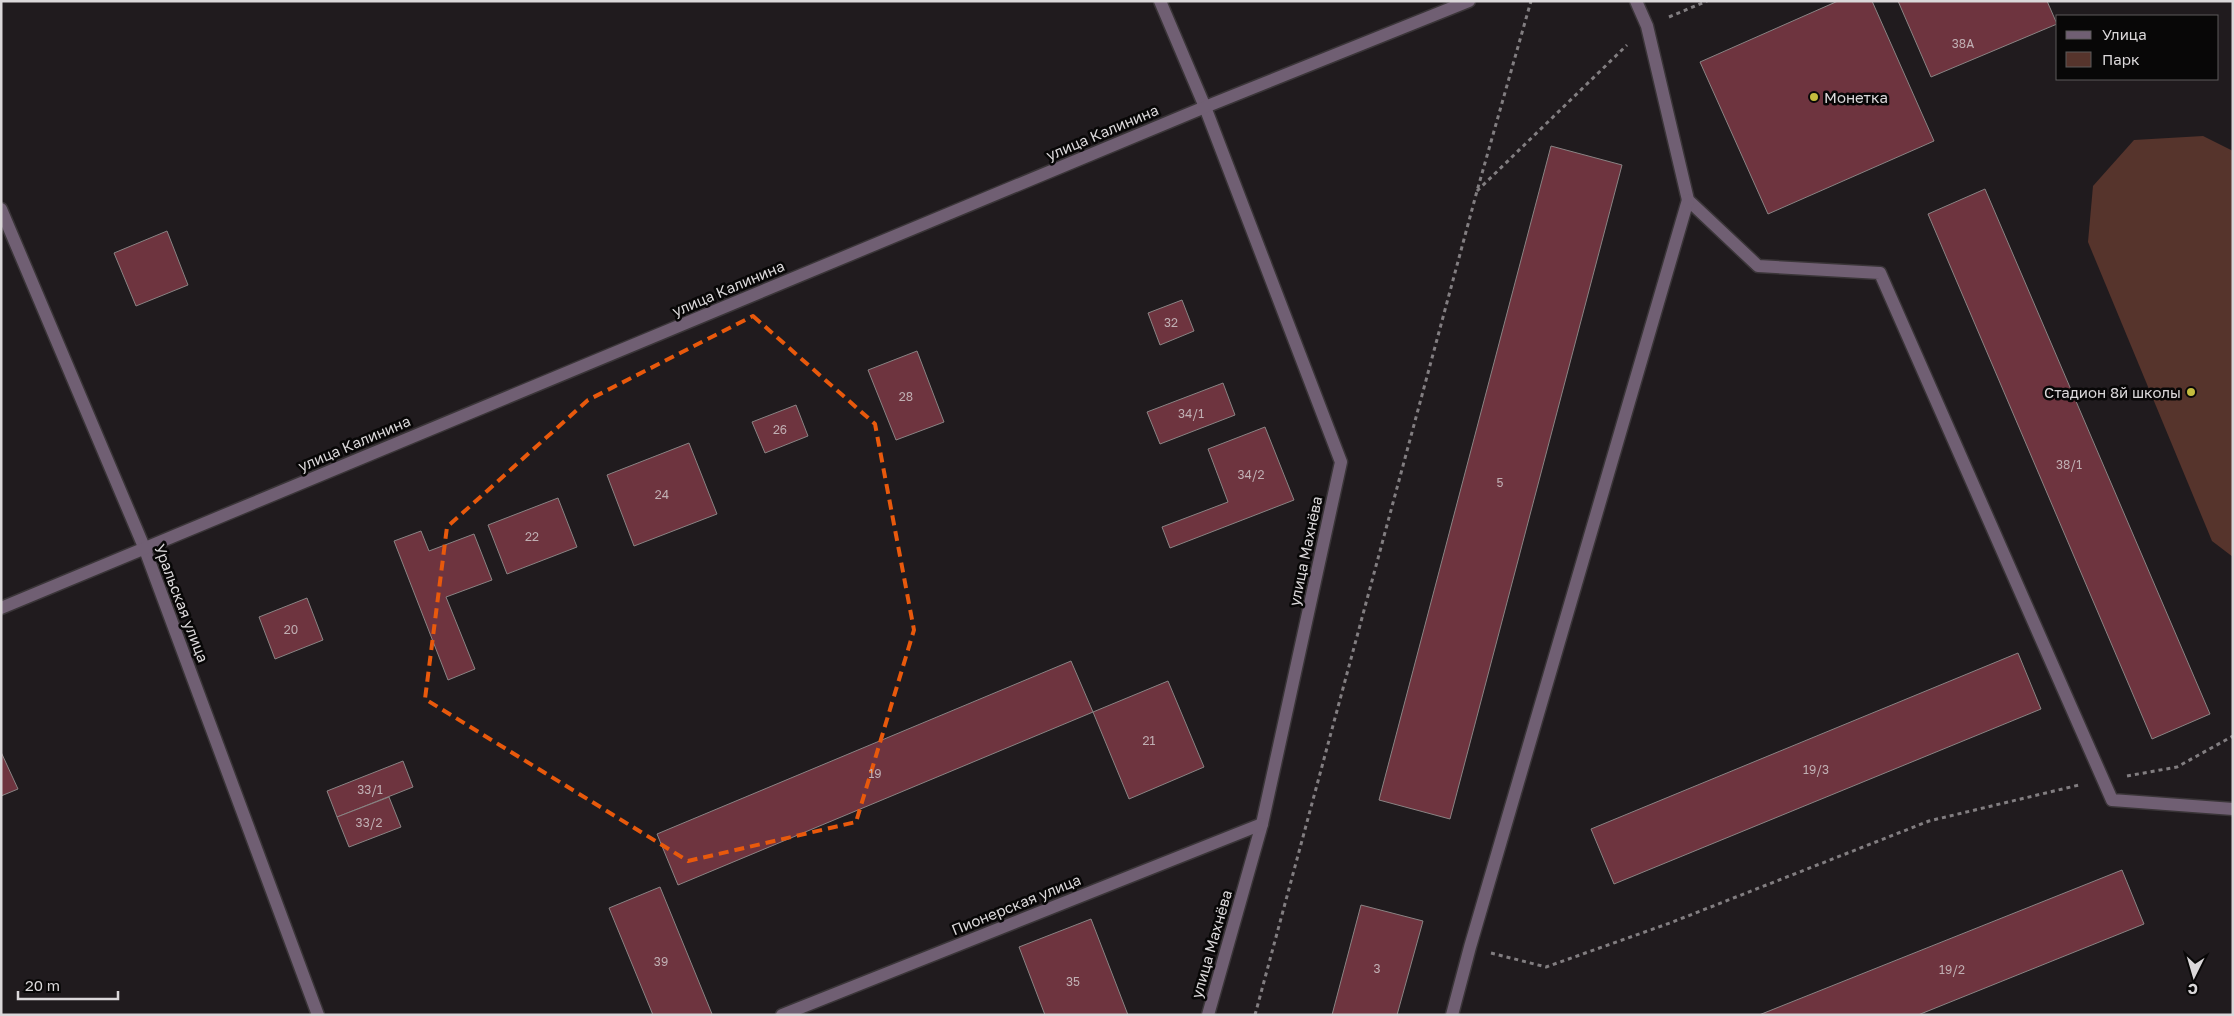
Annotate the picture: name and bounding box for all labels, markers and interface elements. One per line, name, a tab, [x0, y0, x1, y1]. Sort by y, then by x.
legend	[2056, 15, 2219, 80]
text: Улица	[2102, 25, 2147, 43]
house number: 38А	[1952, 36, 1974, 51]
text: Парк	[2102, 50, 2140, 68]
place label: Монетка	[1824, 88, 1888, 106]
marker: Монетка	[1808, 91, 1820, 103]
street label: улица Калинина	[1043, 100, 1161, 164]
street label: улица Калинина	[669, 256, 787, 320]
house number: 32	[1164, 315, 1178, 330]
place label: Стадион 8й школы	[2044, 383, 2181, 401]
marker: Стадион 8й школы	[2185, 386, 2197, 398]
house number: 28	[899, 389, 913, 404]
house number: 34/1	[1178, 406, 1204, 421]
street label: улица Калинина	[295, 411, 413, 475]
house number: 26	[773, 422, 787, 437]
house number: 38/1	[2056, 457, 2082, 472]
house number: 34/2	[1237, 467, 1265, 482]
house number: 5	[1497, 475, 1504, 490]
house number: 24	[655, 487, 669, 502]
street label: улица Махнёва	[1285, 494, 1325, 608]
house number: 22	[525, 529, 539, 544]
street label: Уральская улица	[151, 541, 213, 665]
house number: 20	[284, 622, 298, 637]
house number: 21	[1143, 733, 1156, 748]
house number: 19/3	[1803, 762, 1829, 777]
house number: 19	[868, 766, 882, 781]
house number: 33/1	[357, 782, 383, 797]
house number: 33/2	[356, 815, 382, 830]
street label: Пионерская улица	[949, 870, 1083, 938]
street label: улица Махнёва	[1187, 888, 1235, 1000]
north arrow	[2169, 951, 2219, 1001]
house number: 39	[654, 954, 668, 969]
house number: 3	[1373, 961, 1381, 976]
house number: 19/2	[1939, 962, 1965, 977]
scale bar	[18, 968, 118, 1000]
house number: 35	[1066, 974, 1080, 989]
text: 20 m	[25, 976, 60, 994]
text: С	[2187, 981, 2199, 998]

